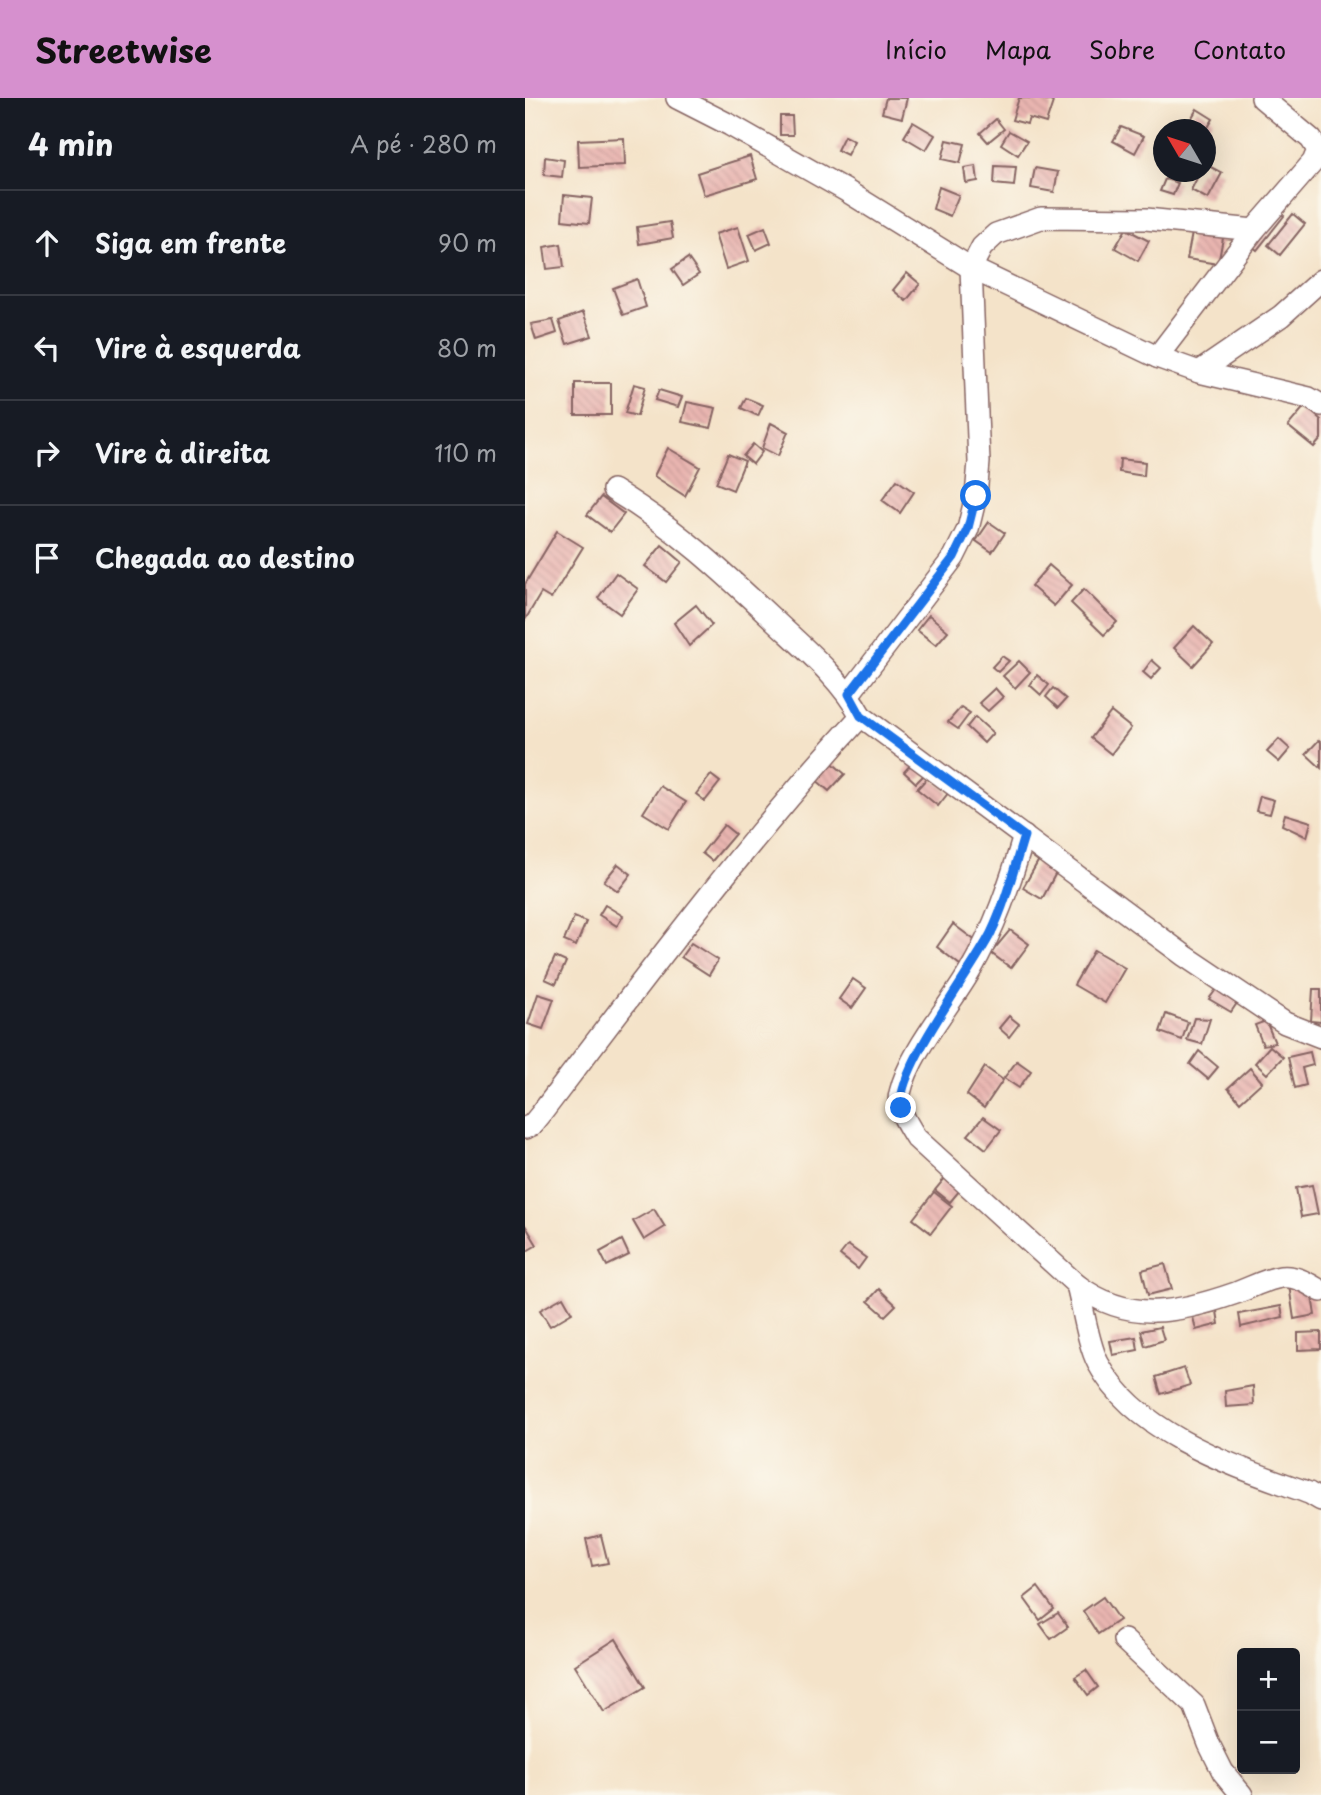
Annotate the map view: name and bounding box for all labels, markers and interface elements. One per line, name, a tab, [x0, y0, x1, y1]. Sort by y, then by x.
text: Streetwise	[35, 24, 212, 74]
text: Início	[885, 31, 947, 67]
text: Mapa	[985, 31, 1051, 67]
text: Sobre	[1089, 31, 1155, 67]
text: Contato	[1193, 31, 1286, 67]
north arrow	[1153, 119, 1216, 182]
text: 4 min	[28, 121, 114, 166]
text: A pé · 280 m	[350, 126, 497, 161]
text: Siga em frente	[95, 223, 286, 262]
icon: ahead	[28, 224, 66, 262]
text: 90 m	[438, 225, 497, 260]
text: Vire à esquerda	[95, 328, 301, 367]
icon: left	[28, 329, 66, 367]
text: 80 m	[437, 330, 497, 365]
text: Vire à direita	[95, 433, 270, 472]
icon: right	[28, 434, 66, 472]
text: 110 m	[435, 435, 497, 470]
route start	[960, 480, 991, 511]
text: Chegada ao destino	[95, 538, 354, 577]
icon: arrive	[28, 539, 66, 577]
route end	[885, 1092, 916, 1123]
map controls	[1237, 1648, 1300, 1774]
button: +	[1237, 1648, 1300, 1711]
button: −	[1237, 1711, 1300, 1774]

